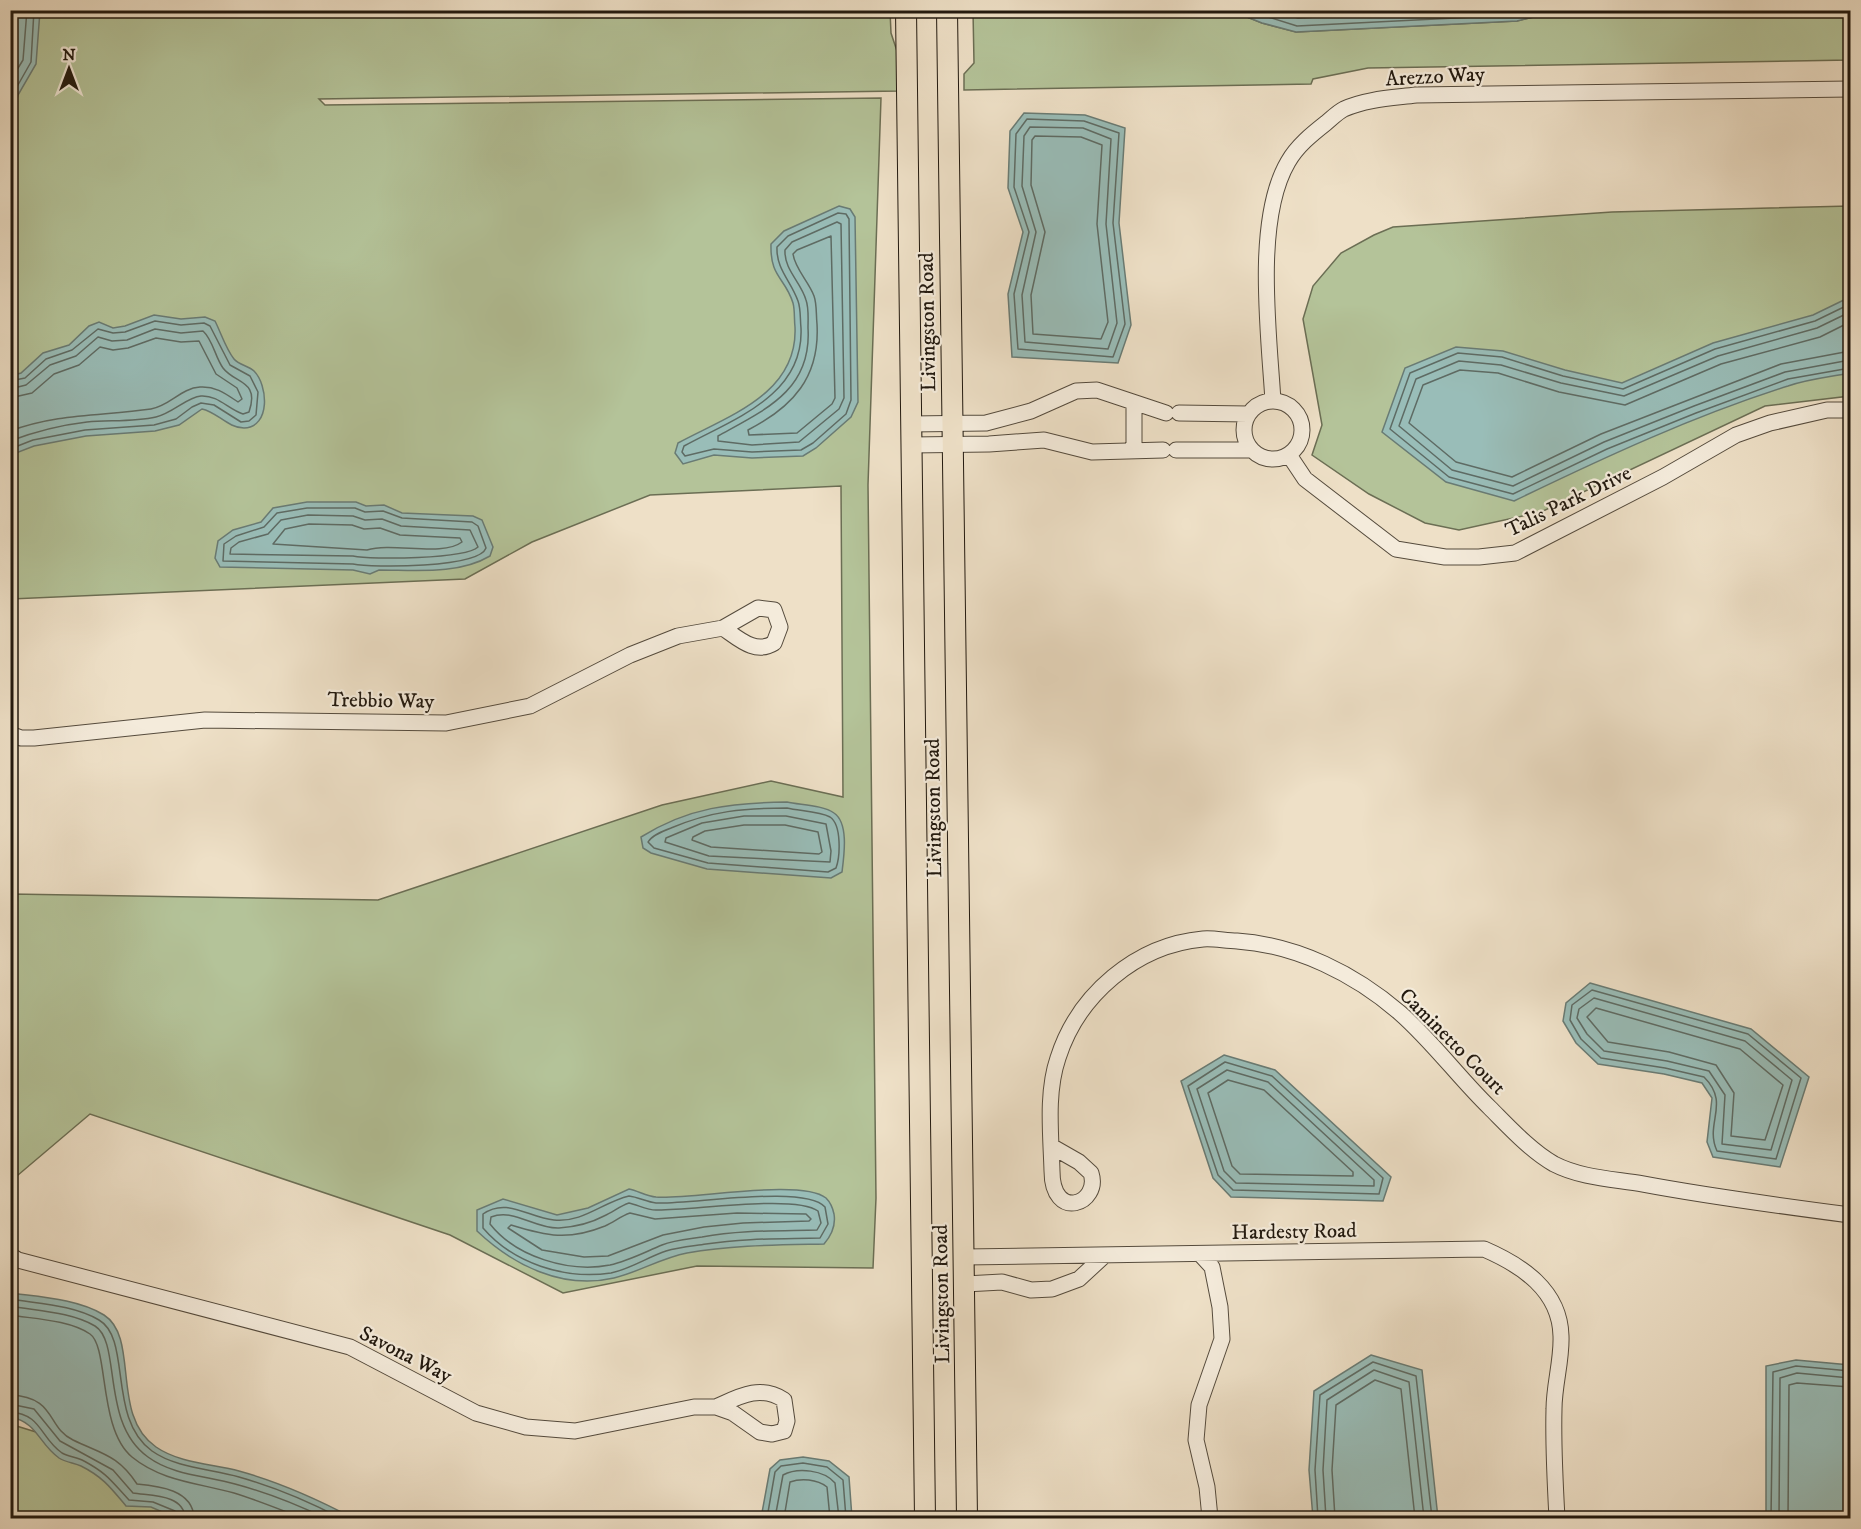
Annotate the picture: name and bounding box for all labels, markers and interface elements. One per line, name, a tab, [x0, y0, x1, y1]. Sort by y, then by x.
north arrow	[39, 39, 99, 99]
text: N	[62, 45, 76, 65]
street label: Arezzo Way	[1385, 61, 1486, 93]
street label: Livingston Road	[914, 252, 942, 392]
street label: Talis Park Drive	[1501, 460, 1636, 544]
street label: Trebbio Way	[327, 687, 436, 715]
street label: Livingston Road	[920, 738, 948, 878]
street label: Caminetto Court	[1393, 983, 1511, 1101]
street label: Hardesty Road	[1231, 1218, 1357, 1246]
street label: Livingston Road	[928, 1224, 956, 1364]
street label: Savona Way	[355, 1321, 457, 1390]

